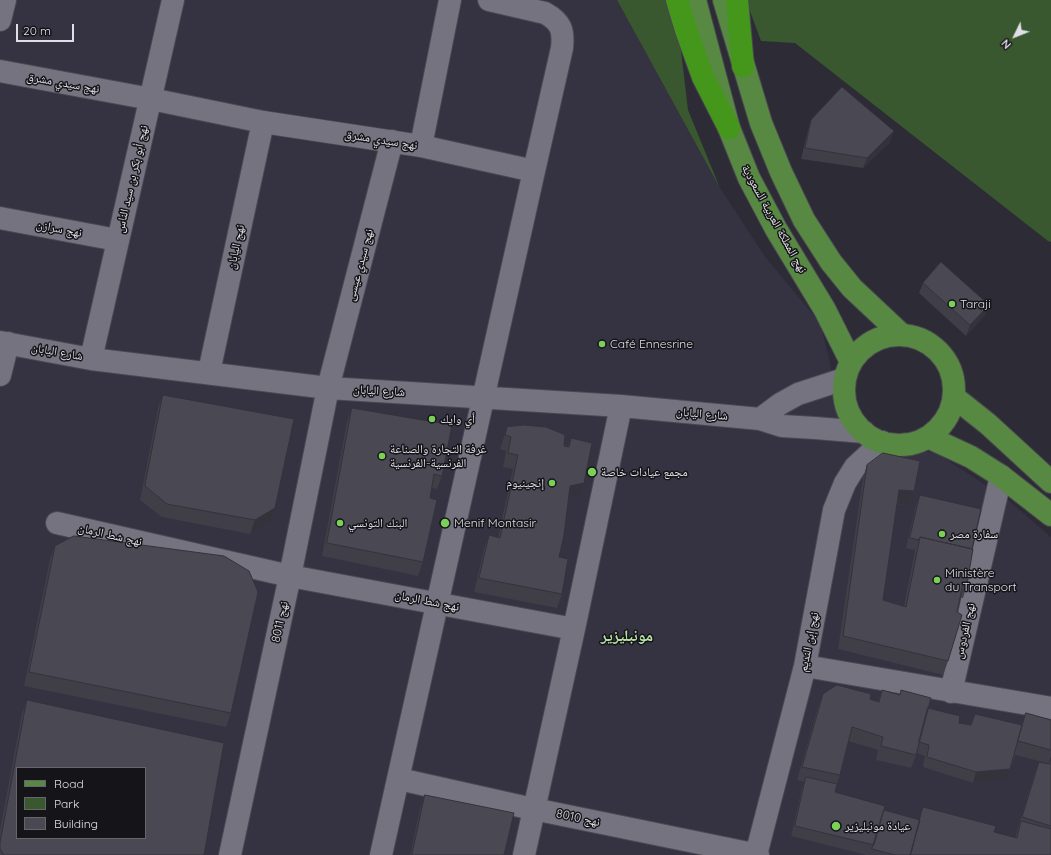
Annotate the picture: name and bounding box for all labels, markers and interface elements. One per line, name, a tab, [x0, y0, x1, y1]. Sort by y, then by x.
scale bar	[18, 16, 76, 42]
north arrow	[995, 16, 1035, 56]
text: 20 m	[23, 23, 51, 38]
text: N	[998, 36, 1014, 52]
street label: نهج سيدي مشرق	[25, 70, 101, 96]
street label: نهج أبو بكر بن سيد الناس	[113, 124, 151, 234]
street label: نهج سيدي مشرق	[343, 127, 419, 153]
street label: نهج المملكة العربية السعودية	[738, 162, 810, 276]
street label: نهج سرازن	[35, 218, 83, 240]
street label: نهج اليابان	[224, 223, 248, 271]
street label: نهج سيدي عيسى	[343, 227, 377, 303]
place label: Taraji	[960, 297, 991, 311]
marker: Taraji	[947, 299, 957, 309]
place label: Café Ennesrine	[610, 337, 693, 351]
marker: Café Ennesrine	[597, 339, 607, 349]
street label: شارع اليابان	[30, 340, 84, 364]
street label: شارع اليابان	[353, 382, 405, 400]
street label: شارع اليابان	[675, 405, 729, 423]
place label: أي وايك	[440, 412, 475, 426]
marker: أي وايك	[427, 414, 437, 424]
place label: غرفة التجارة والصناعة الفرنسية-الفرنسية	[390, 442, 487, 470]
marker: غرفة التجارة والصناعة الفرنسية-الفرنسية	[377, 451, 387, 461]
place label: مجمع عيادات خاصة	[601, 465, 688, 479]
marker: مجمع عيادات خاصة	[586, 466, 598, 478]
place label: إنجينيوم	[506, 476, 544, 490]
marker: إنجينيوم	[547, 478, 557, 488]
place label: البنك التونسي	[348, 516, 407, 530]
place label: Menif Montasir	[454, 516, 536, 530]
marker: Menif Montasir	[439, 517, 451, 529]
marker: البنك التونسي	[335, 518, 345, 528]
street label: نهج شط الرمان	[77, 521, 143, 549]
place label: سفارة مصر	[950, 527, 998, 541]
marker: سفارة مصر	[937, 529, 947, 539]
place label: Ministère du Transport	[945, 566, 1017, 594]
marker: Ministère du Transport	[932, 575, 942, 585]
street label: نهج شط الرمان	[394, 588, 460, 614]
street label: نهج 8011	[269, 600, 291, 644]
street label: نهج الفردوس	[952, 602, 978, 660]
street label: نهج إبن النديم	[796, 611, 822, 673]
district label: مونبليزير	[601, 626, 653, 646]
legend	[16, 767, 146, 839]
text: Road	[54, 776, 84, 791]
text: Park	[54, 796, 79, 811]
street label: نهج 8010	[555, 806, 601, 830]
text: Building	[54, 816, 98, 831]
place label: عيادة مونبليزير	[845, 819, 911, 833]
marker: عيادة مونبليزير	[830, 820, 842, 832]

